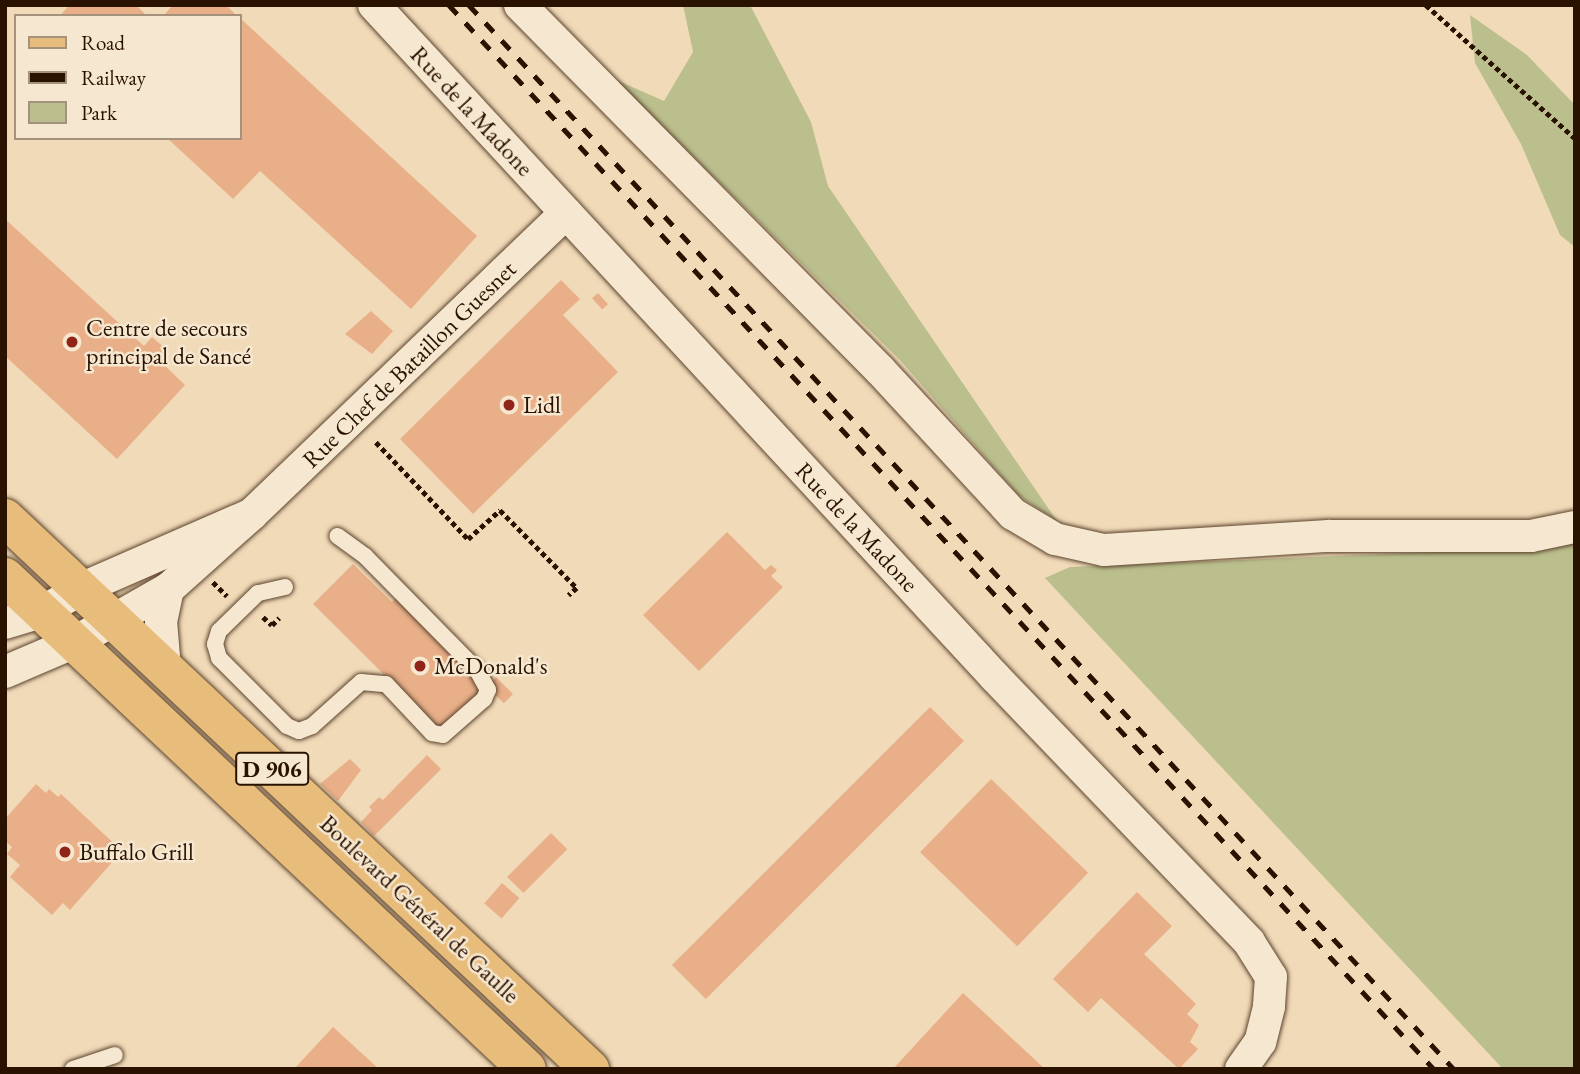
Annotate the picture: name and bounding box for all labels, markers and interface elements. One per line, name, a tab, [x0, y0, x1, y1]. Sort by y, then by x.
legend	[14, 14, 242, 140]
text: Road	[81, 29, 125, 56]
street label: Rue de la Madone	[404, 40, 540, 182]
text: Railway	[81, 64, 146, 91]
text: Park	[81, 99, 117, 126]
street label: Rue Chef de Bataillon Guesnet	[296, 254, 522, 474]
place label: Centre de secours principal de Sancé	[86, 314, 251, 370]
marker: Centre de secours principal de Sancé	[64, 334, 80, 350]
place label: Lidl	[523, 391, 561, 419]
marker: Lidl	[501, 397, 517, 413]
street label: Rue de la Madone	[789, 456, 925, 598]
place label: McDonald's	[434, 652, 548, 680]
marker: McDonald's	[412, 658, 428, 674]
road number: D 906	[233, 750, 310, 789]
street label: Boulevard Général de Gaulle	[314, 809, 526, 1009]
place label: Buffalo Grill	[79, 838, 194, 866]
marker: Buffalo Grill	[57, 844, 73, 860]

